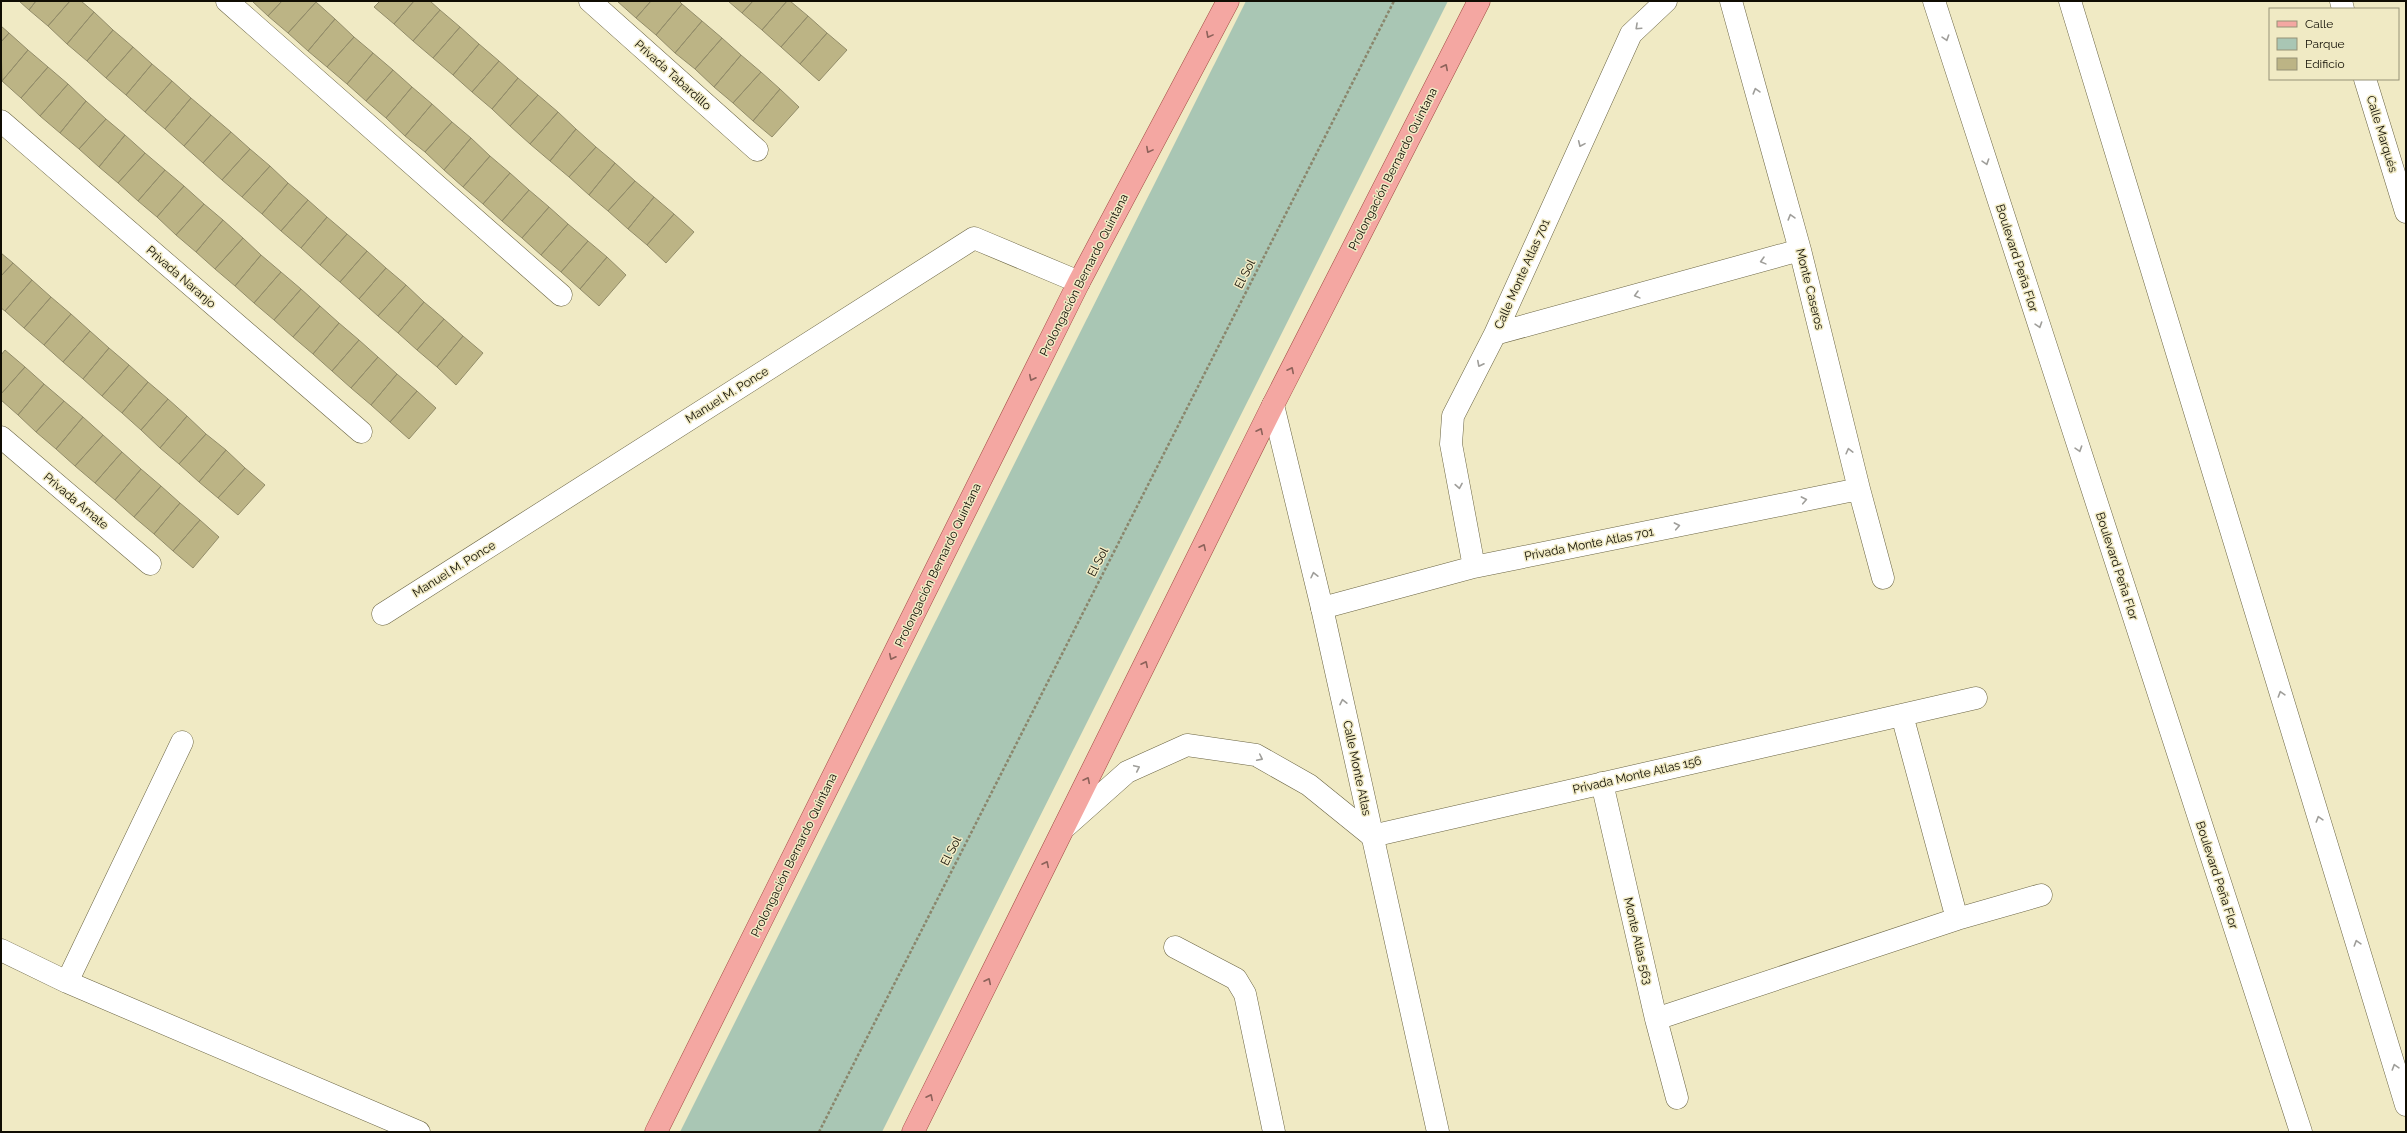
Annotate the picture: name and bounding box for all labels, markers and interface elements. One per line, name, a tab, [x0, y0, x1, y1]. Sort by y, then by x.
legend	[2269, 8, 2399, 80]
text: Calle	[2305, 17, 2333, 31]
one-way arrow	[1635, 23, 1643, 30]
one-way arrow	[1207, 31, 1214, 39]
one-way arrow	[1941, 34, 1950, 41]
street label: Privada Tabardillo	[632, 37, 714, 113]
text: Parque	[2305, 37, 2345, 51]
text: Edificio	[2305, 57, 2345, 71]
one-way arrow	[1440, 64, 1448, 71]
street label: Prolongación Bernardo Quintana	[1346, 85, 1440, 253]
one-way arrow	[1752, 88, 1761, 95]
street label: Calle Marqués	[2364, 94, 2400, 174]
one-way arrow	[1578, 139, 1586, 147]
one-way arrow	[1146, 146, 1153, 154]
one-way arrow	[1981, 158, 1990, 165]
street label: Prolongación Bernardo Quintana	[1037, 191, 1131, 359]
street label: Boulevard Peña Flor	[1993, 202, 2041, 314]
one-way arrow	[1787, 213, 1796, 220]
street label: Calle Monte Atlas 701	[1491, 217, 1553, 331]
street label: Privada Naranjo	[143, 243, 219, 311]
street label: Monte Caseros	[1793, 247, 1827, 331]
street label: El Sol	[1232, 256, 1259, 291]
one-way arrow	[1760, 256, 1766, 264]
one-way arrow	[1634, 290, 1641, 299]
one-way arrow	[2034, 322, 2043, 329]
one-way arrow	[1477, 359, 1485, 367]
street label: Manuel M. Ponce	[683, 364, 771, 426]
one-way arrow	[1286, 367, 1294, 374]
one-way arrow	[1029, 374, 1036, 381]
one-way arrow	[1255, 427, 1263, 435]
one-way arrow	[2074, 445, 2083, 452]
one-way arrow	[1846, 448, 1854, 455]
street label: Privada Amate	[41, 470, 111, 532]
street label: Prolongación Bernardo Quintana	[892, 481, 984, 649]
one-way arrow	[1454, 483, 1463, 489]
one-way arrow	[1801, 497, 1807, 505]
street label: Boulevard Peña Flor	[2093, 510, 2141, 622]
one-way arrow	[1674, 522, 1680, 531]
street label: Privada Monte Atlas 701	[1523, 525, 1655, 563]
street label: Manuel M. Ponce	[410, 538, 498, 600]
street label: El Sol	[1085, 544, 1112, 579]
one-way arrow	[1198, 544, 1205, 551]
one-way arrow	[1310, 572, 1319, 579]
one-way arrow	[890, 653, 897, 661]
one-way arrow	[1140, 660, 1148, 668]
one-way arrow	[2277, 691, 2286, 698]
one-way arrow	[1339, 699, 1347, 705]
street label: Calle Monte Atlas	[1340, 719, 1374, 817]
one-way arrow	[1256, 753, 1263, 761]
street label: Privada Monte Atlas 156	[1571, 753, 1703, 797]
one-way arrow	[1133, 765, 1140, 773]
street label: Prolongación Bernardo Quintana	[748, 771, 840, 939]
one-way arrow	[1082, 777, 1090, 784]
one-way arrow	[2315, 815, 2324, 822]
street label: Boulevard Peña Flor	[2193, 819, 2241, 931]
street label: El Sol	[938, 833, 965, 868]
one-way arrow	[1041, 861, 1049, 868]
street label: Monte Atlas 563	[1621, 896, 1655, 986]
one-way arrow	[2353, 940, 2362, 947]
one-way arrow	[983, 977, 991, 985]
one-way arrow	[2391, 1064, 2400, 1071]
one-way arrow	[925, 1094, 933, 1101]

